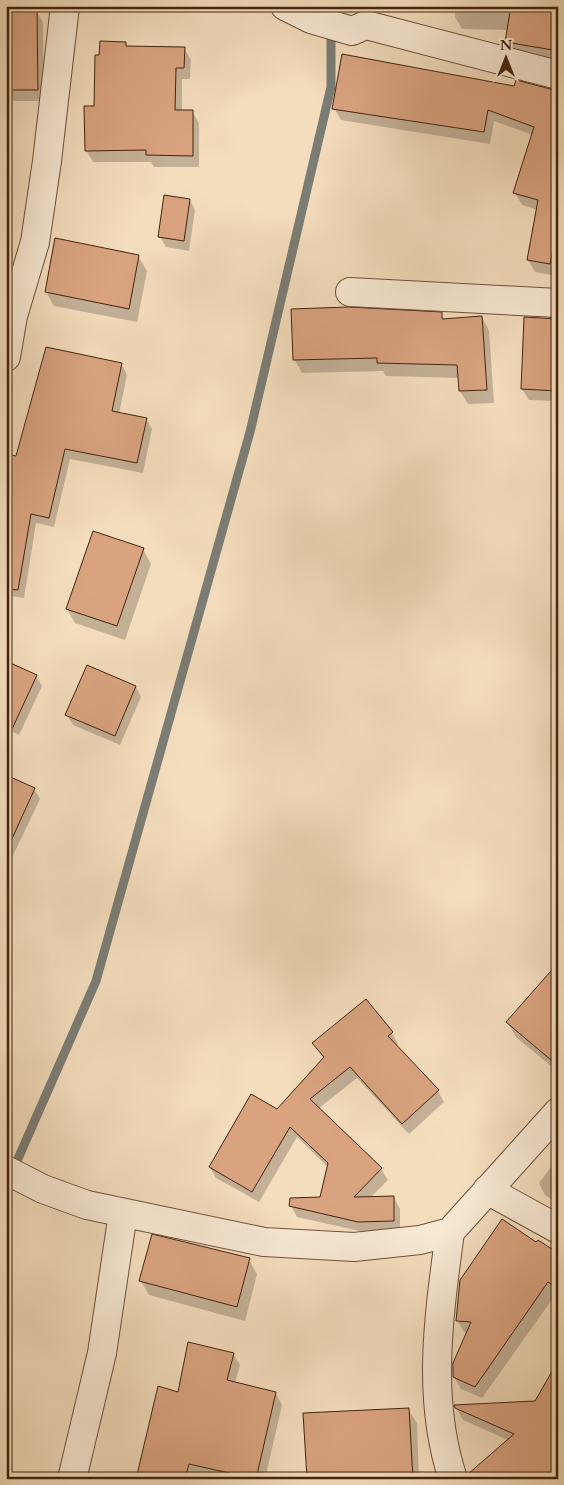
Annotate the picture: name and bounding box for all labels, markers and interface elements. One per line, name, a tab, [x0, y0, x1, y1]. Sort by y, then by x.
north arrow	[482, 32, 532, 82]
text: N	[500, 36, 512, 55]

